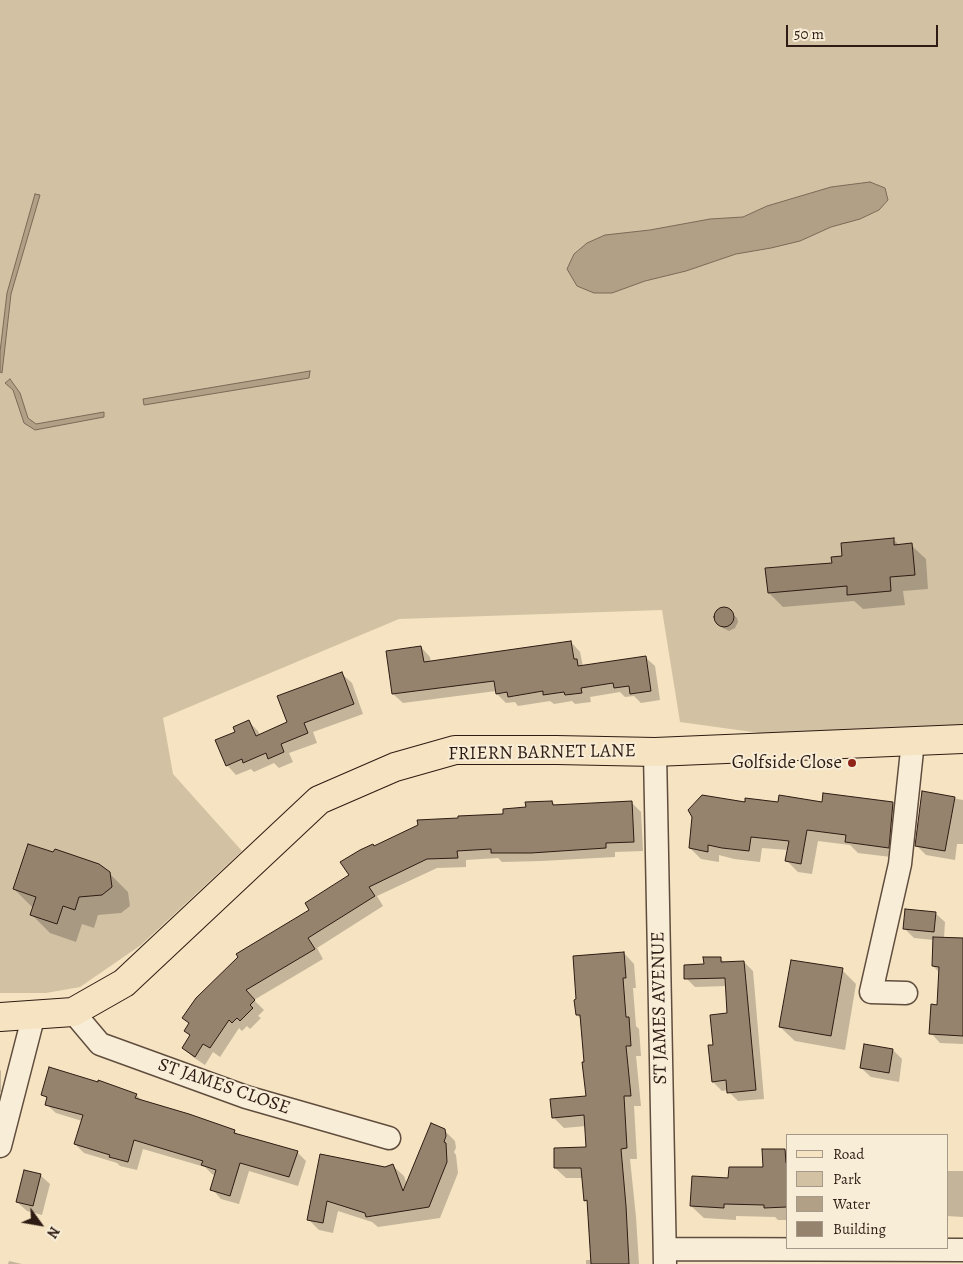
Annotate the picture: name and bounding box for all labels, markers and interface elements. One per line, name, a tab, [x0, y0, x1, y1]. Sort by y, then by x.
scale bar	[788, 15, 940, 47]
text: 50 m	[794, 24, 824, 44]
street label: FRIERN BARNET LANE	[448, 740, 636, 766]
place label: Golfside Close	[732, 752, 842, 774]
marker: Golfside Close	[846, 757, 858, 769]
street label: ST JAMES AVENUE	[647, 931, 673, 1085]
street label: ST JAMES CLOSE	[155, 1054, 293, 1120]
legend	[786, 1134, 948, 1249]
text: Road	[833, 1144, 864, 1164]
text: Park	[833, 1169, 861, 1189]
text: Water	[833, 1194, 870, 1214]
north arrow	[15, 1199, 65, 1249]
text: Building	[833, 1219, 886, 1239]
text: N	[42, 1223, 64, 1242]

